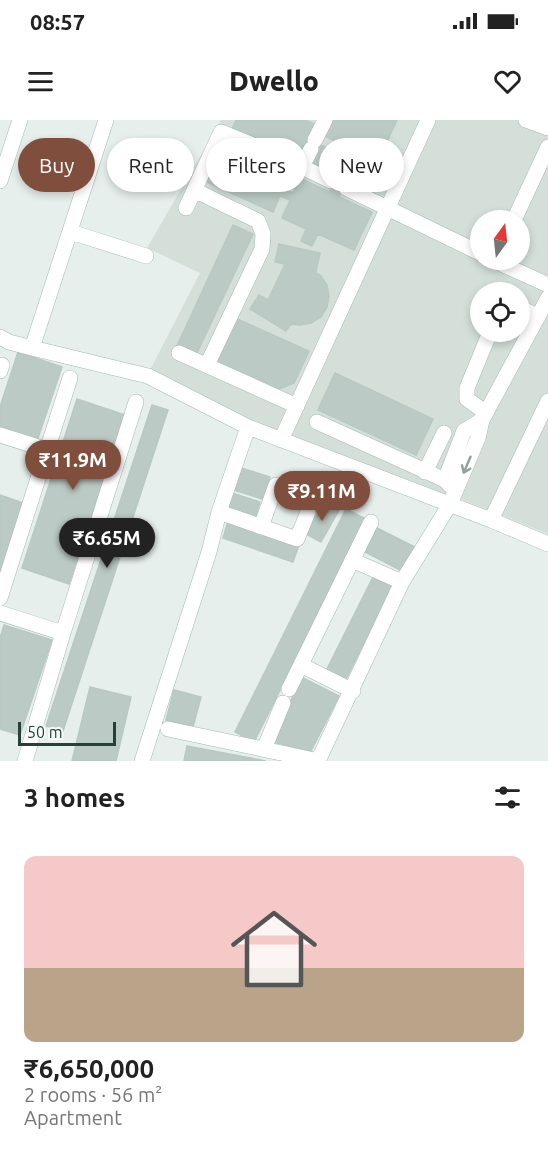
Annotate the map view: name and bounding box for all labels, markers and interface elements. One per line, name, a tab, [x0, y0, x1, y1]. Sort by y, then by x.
text: 08:57	[30, 9, 85, 34]
icon: menu	[24, 65, 57, 98]
icon: heart	[491, 65, 524, 98]
text: Dwello	[229, 66, 319, 96]
chip: Buy	[18, 138, 95, 192]
chip: Rent	[107, 138, 194, 192]
chip: Filters	[206, 138, 307, 192]
chip: New	[319, 138, 404, 192]
north arrow	[470, 210, 530, 270]
map controls	[470, 210, 530, 342]
button: locate	[470, 282, 530, 342]
pin: ₹11.9M	[24, 440, 122, 491]
text: ₹11.9M	[39, 448, 107, 471]
one-way arrow	[461, 455, 472, 473]
pin: ₹9.11M	[273, 471, 371, 522]
text: ₹9.11M	[288, 479, 356, 502]
pin: ₹6.65M	[58, 518, 156, 569]
text: ₹6.65M	[73, 526, 141, 549]
scale bar	[18, 719, 116, 746]
text: 50 m	[27, 723, 63, 741]
icon: filters	[491, 781, 524, 814]
text: 3 homes	[24, 783, 125, 812]
icon: home	[220, 895, 328, 1003]
text: ₹6,650,000	[24, 1054, 154, 1083]
text: 2 rooms · 56 m²	[24, 1083, 162, 1106]
text: Apartment	[24, 1106, 122, 1129]

